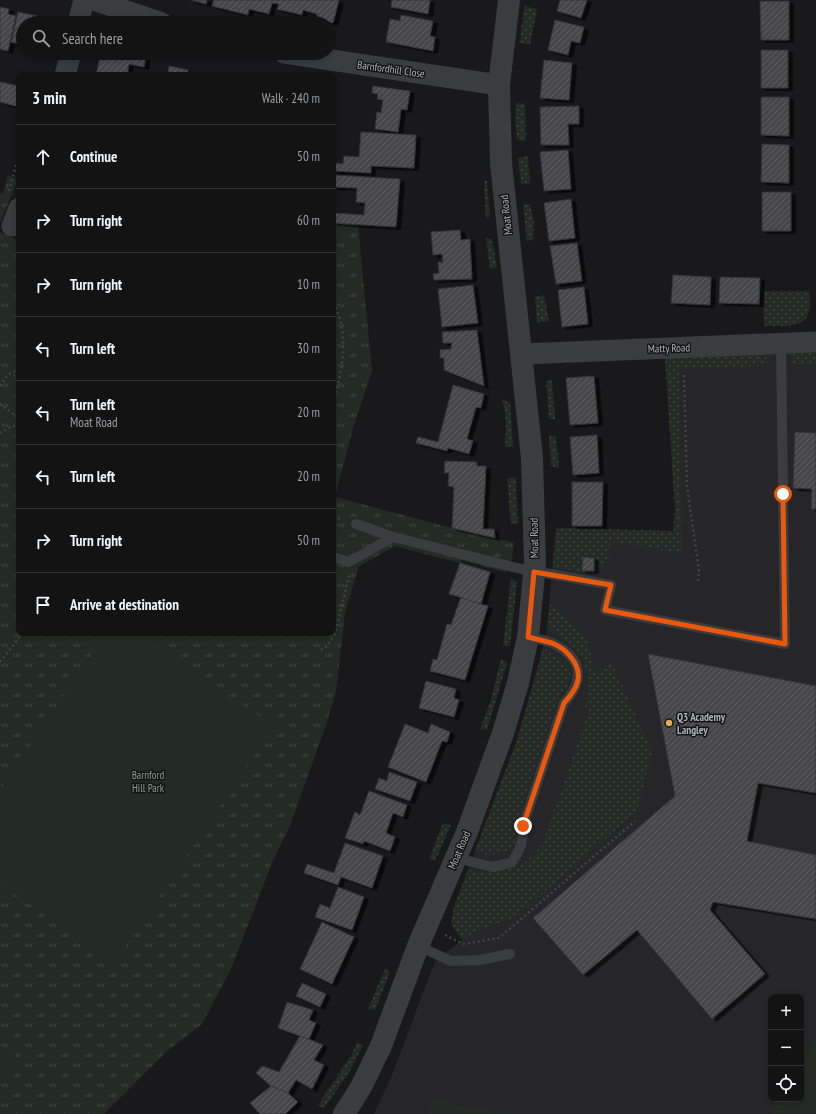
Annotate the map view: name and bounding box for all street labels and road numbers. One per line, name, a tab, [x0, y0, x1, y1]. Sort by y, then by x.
street label: Barnfordhill Close	[356, 57, 426, 81]
street label: Moat Road	[497, 194, 515, 236]
street label: Matty Road	[648, 340, 691, 356]
street label: Moat Road	[527, 518, 541, 558]
street label: Moat Road	[445, 829, 473, 871]

